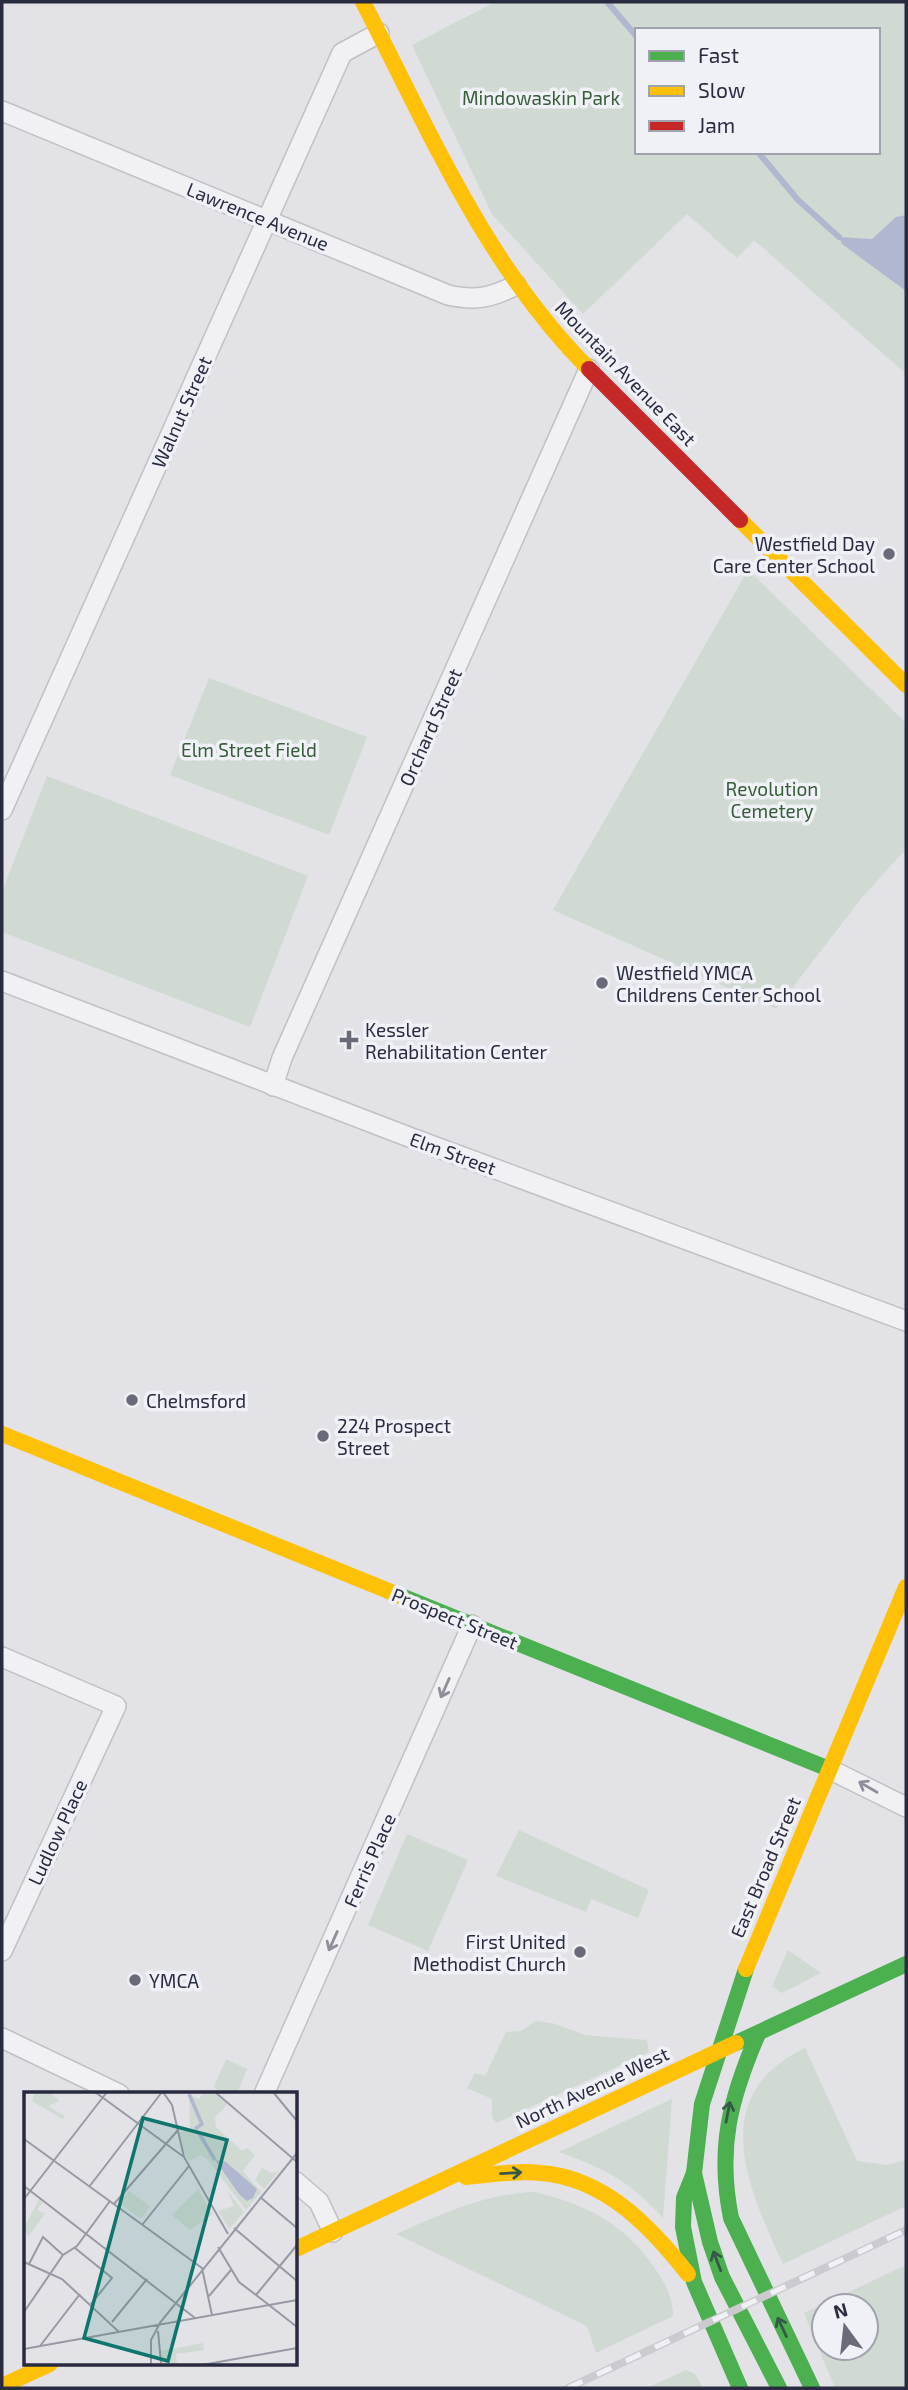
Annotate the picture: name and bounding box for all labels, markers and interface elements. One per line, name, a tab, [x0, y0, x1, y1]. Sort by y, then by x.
legend	[635, 28, 880, 154]
text: Fast	[698, 42, 739, 67]
text: Slow	[698, 77, 745, 102]
park label: Mindowaskin Park	[462, 86, 620, 109]
text: Jam	[698, 112, 735, 137]
street label: Lawrence Avenue	[184, 177, 332, 255]
street label: Mountain Avenue East	[551, 296, 701, 450]
street label: Walnut Street	[146, 353, 216, 471]
place label: Westfield Day Care Center School	[713, 532, 875, 577]
marker: Westfield Day Care Center School	[881, 546, 897, 562]
street label: Orchard Street	[394, 665, 466, 789]
park label: Elm Street Field	[181, 738, 317, 761]
park label: Revolution Cemetery	[726, 777, 818, 822]
place label: Westfield YMCA Childrens Center School	[616, 961, 821, 1006]
marker: Westfield YMCA Childrens Center School	[594, 975, 610, 991]
place label: Kessler Rehabilitation Center	[365, 1018, 547, 1063]
marker: Kessler Rehabilitation Center	[339, 1030, 359, 1050]
street label: Elm Street	[407, 1127, 499, 1179]
place label: Chelmsford	[146, 1389, 246, 1412]
marker: Chelmsford	[124, 1392, 140, 1408]
place label: 224 Prospect Street	[337, 1414, 451, 1459]
marker: 224 Prospect Street	[315, 1428, 331, 1444]
street label: Prospect Street	[389, 1582, 521, 1654]
one-way arrow	[438, 1676, 451, 1698]
street label: Ludlow Place	[22, 1775, 92, 1889]
one-way arrow	[858, 1780, 879, 1793]
street label: East Broad Street	[725, 1793, 805, 1941]
street label: Ferris Place	[338, 1809, 400, 1911]
one-way arrow	[326, 1930, 339, 1951]
place label: First United Methodist Church	[413, 1930, 566, 1975]
marker: First United Methodist Church	[572, 1944, 588, 1960]
place label: YMCA	[149, 1969, 199, 1992]
marker: YMCA	[127, 1972, 143, 1988]
street label: North Avenue West	[512, 2041, 672, 2133]
inset map	[24, 2092, 298, 2366]
one-way arrow	[722, 2101, 736, 2124]
one-way arrow	[499, 2167, 522, 2180]
one-way arrow	[710, 2251, 723, 2272]
north arrow	[810, 2292, 880, 2362]
text: N	[831, 2297, 850, 2323]
one-way arrow	[775, 2317, 788, 2338]

